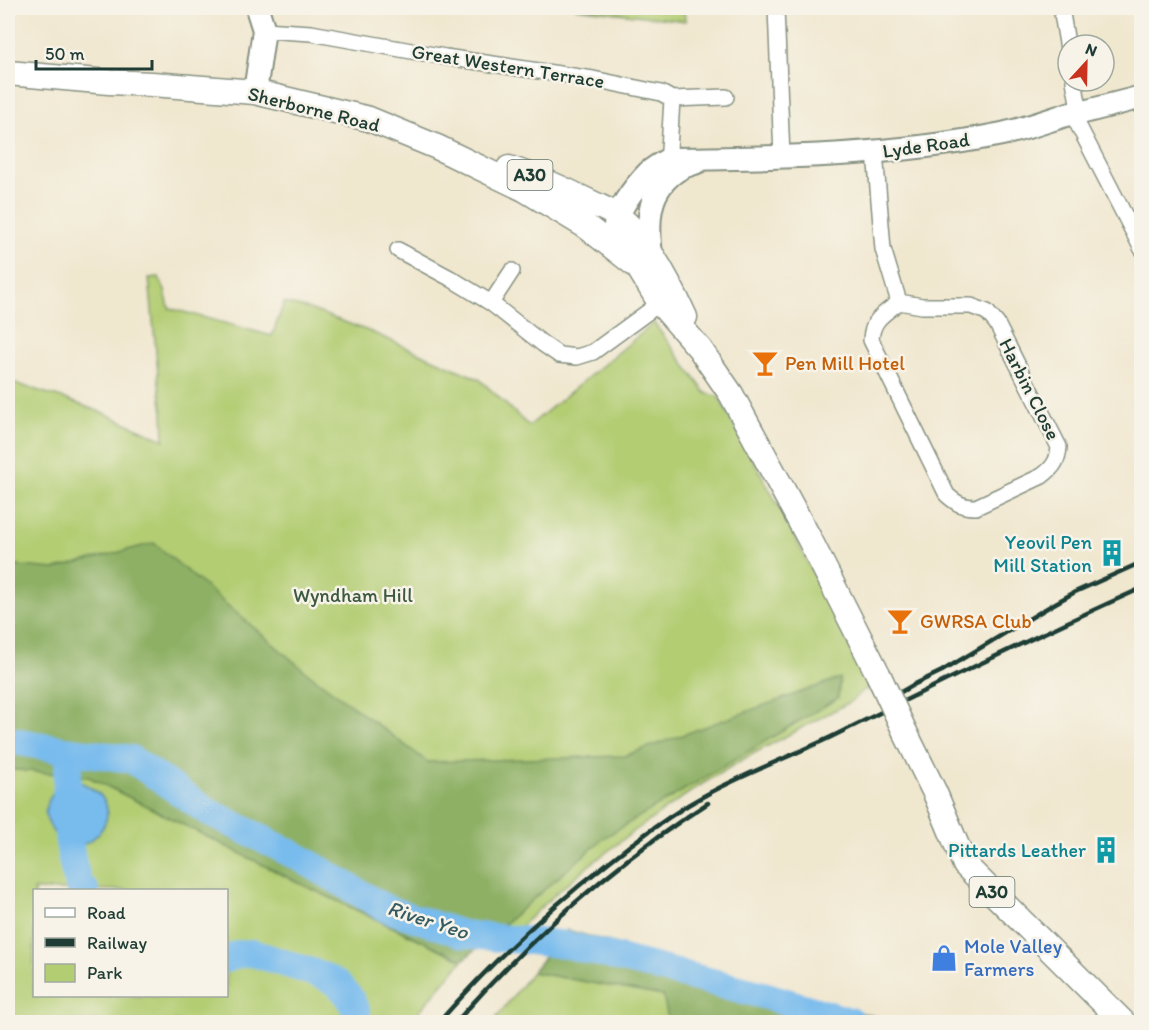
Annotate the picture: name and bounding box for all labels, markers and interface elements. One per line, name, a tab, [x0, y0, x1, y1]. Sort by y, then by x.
scale bar	[36, 33, 152, 71]
north arrow	[1056, 33, 1116, 93]
street label: Great Western Terrace	[410, 39, 606, 93]
text: N	[1083, 39, 1100, 60]
text: 50 m	[45, 43, 85, 65]
street label: Sherborne Road	[245, 81, 383, 137]
street label: Lyde Road	[881, 127, 971, 163]
road number: A30	[508, 160, 552, 190]
street label: Harbin Close	[994, 334, 1066, 444]
bar icon: Pen Mill Hotel	[750, 348, 780, 378]
place label: Pen Mill Hotel	[785, 351, 905, 375]
place label: Yeovil Pen Mill Station	[993, 530, 1092, 577]
building icon: Yeovil Pen Mill Station	[1097, 538, 1127, 568]
park label: Wyndham Hill	[293, 583, 413, 607]
bar icon: GWRSA Club	[885, 606, 915, 636]
place label: GWRSA Club	[920, 609, 1032, 633]
building icon: Pittards Leather	[1091, 835, 1121, 865]
place label: Pittards Leather	[948, 838, 1086, 862]
road number: A30	[970, 877, 1014, 907]
legend	[33, 889, 228, 997]
water label: River Yeo	[385, 895, 473, 945]
text: Road	[87, 902, 126, 924]
text: Railway	[87, 932, 148, 954]
place label: Mole Valley Farmers	[964, 934, 1063, 981]
shop icon: Mole Valley Farmers	[929, 943, 959, 973]
text: Park	[87, 962, 122, 984]

